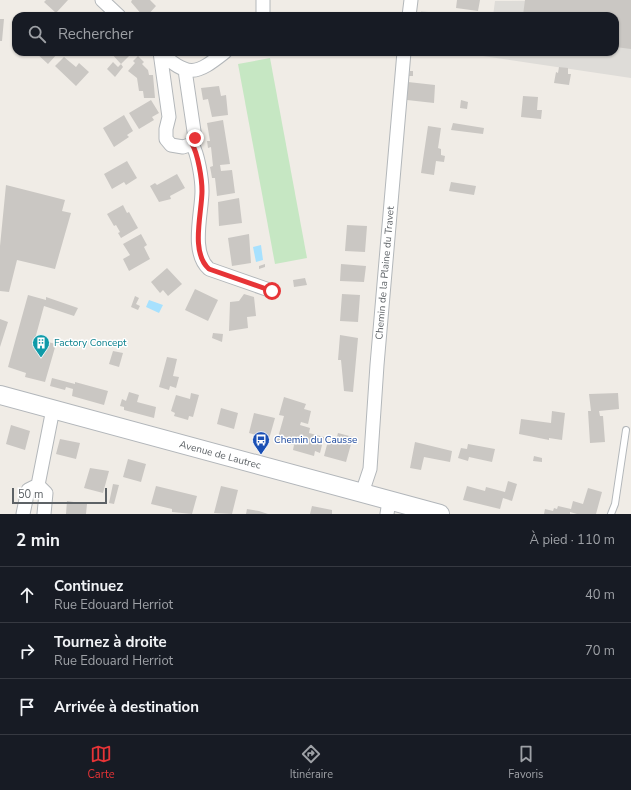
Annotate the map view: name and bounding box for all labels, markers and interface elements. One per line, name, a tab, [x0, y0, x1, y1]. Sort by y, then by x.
search box	[12, 12, 619, 56]
icon: search	[26, 23, 48, 45]
text: Rechercher	[58, 24, 133, 44]
route end	[186, 129, 204, 147]
street label: Chemin de la Plaine du Travet	[372, 205, 398, 340]
route start	[263, 282, 281, 300]
building icon: Factory Concept	[31, 333, 51, 358]
place label: Factory Concept	[54, 336, 127, 350]
bus stop icon: Chemin du Causse	[251, 430, 271, 455]
place label: Chemin du Causse	[274, 433, 357, 447]
street label: Avenue de Lautrec	[178, 437, 263, 473]
scale bar	[12, 486, 107, 505]
text: 50 m	[18, 487, 43, 502]
text: 2 min	[16, 529, 60, 552]
text: À pied · 110 m	[530, 531, 615, 549]
text: Continuez	[54, 576, 123, 596]
icon: ahead	[16, 584, 38, 606]
text: 40 m	[585, 586, 615, 604]
text: Rue Edouard Herriot	[54, 596, 173, 614]
text: Tournez à droite	[54, 632, 167, 652]
icon: right	[16, 640, 38, 662]
text: 70 m	[585, 642, 615, 660]
text: Rue Edouard Herriot	[54, 652, 173, 670]
icon: arrive	[16, 696, 38, 718]
text: Arrivée à destination	[54, 697, 199, 717]
tab: Carte	[88, 743, 115, 782]
tab: Itinéraire	[290, 743, 333, 782]
tab: Favoris	[508, 743, 543, 782]

